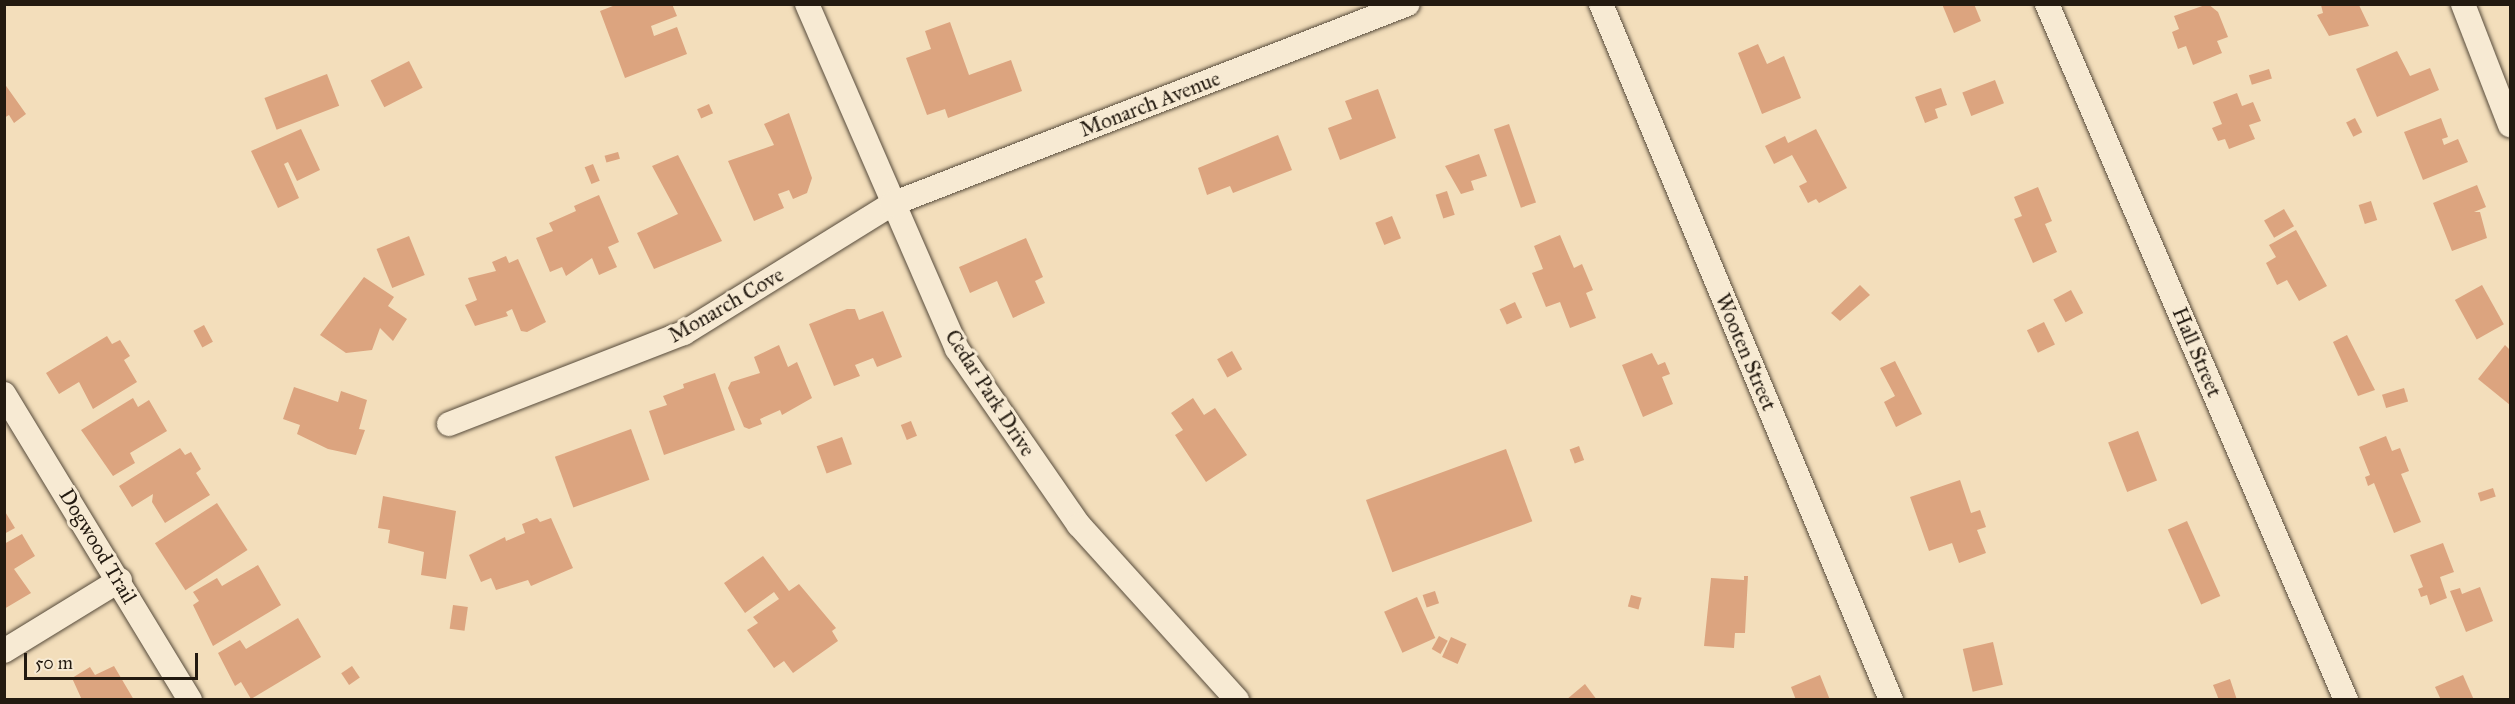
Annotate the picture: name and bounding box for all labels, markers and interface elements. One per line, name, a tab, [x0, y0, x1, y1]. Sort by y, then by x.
street label: Monarch Avenue	[1076, 66, 1224, 142]
street label: Monarch Cove	[664, 262, 788, 348]
street label: Wooten Street	[1710, 290, 1782, 414]
street label: Hall Street	[2167, 303, 2227, 401]
street label: Cedar Park Drive	[940, 325, 1040, 461]
street label: Dogwood Trail	[54, 484, 142, 608]
scale bar	[27, 641, 201, 679]
text: 50 m	[35, 652, 73, 674]

